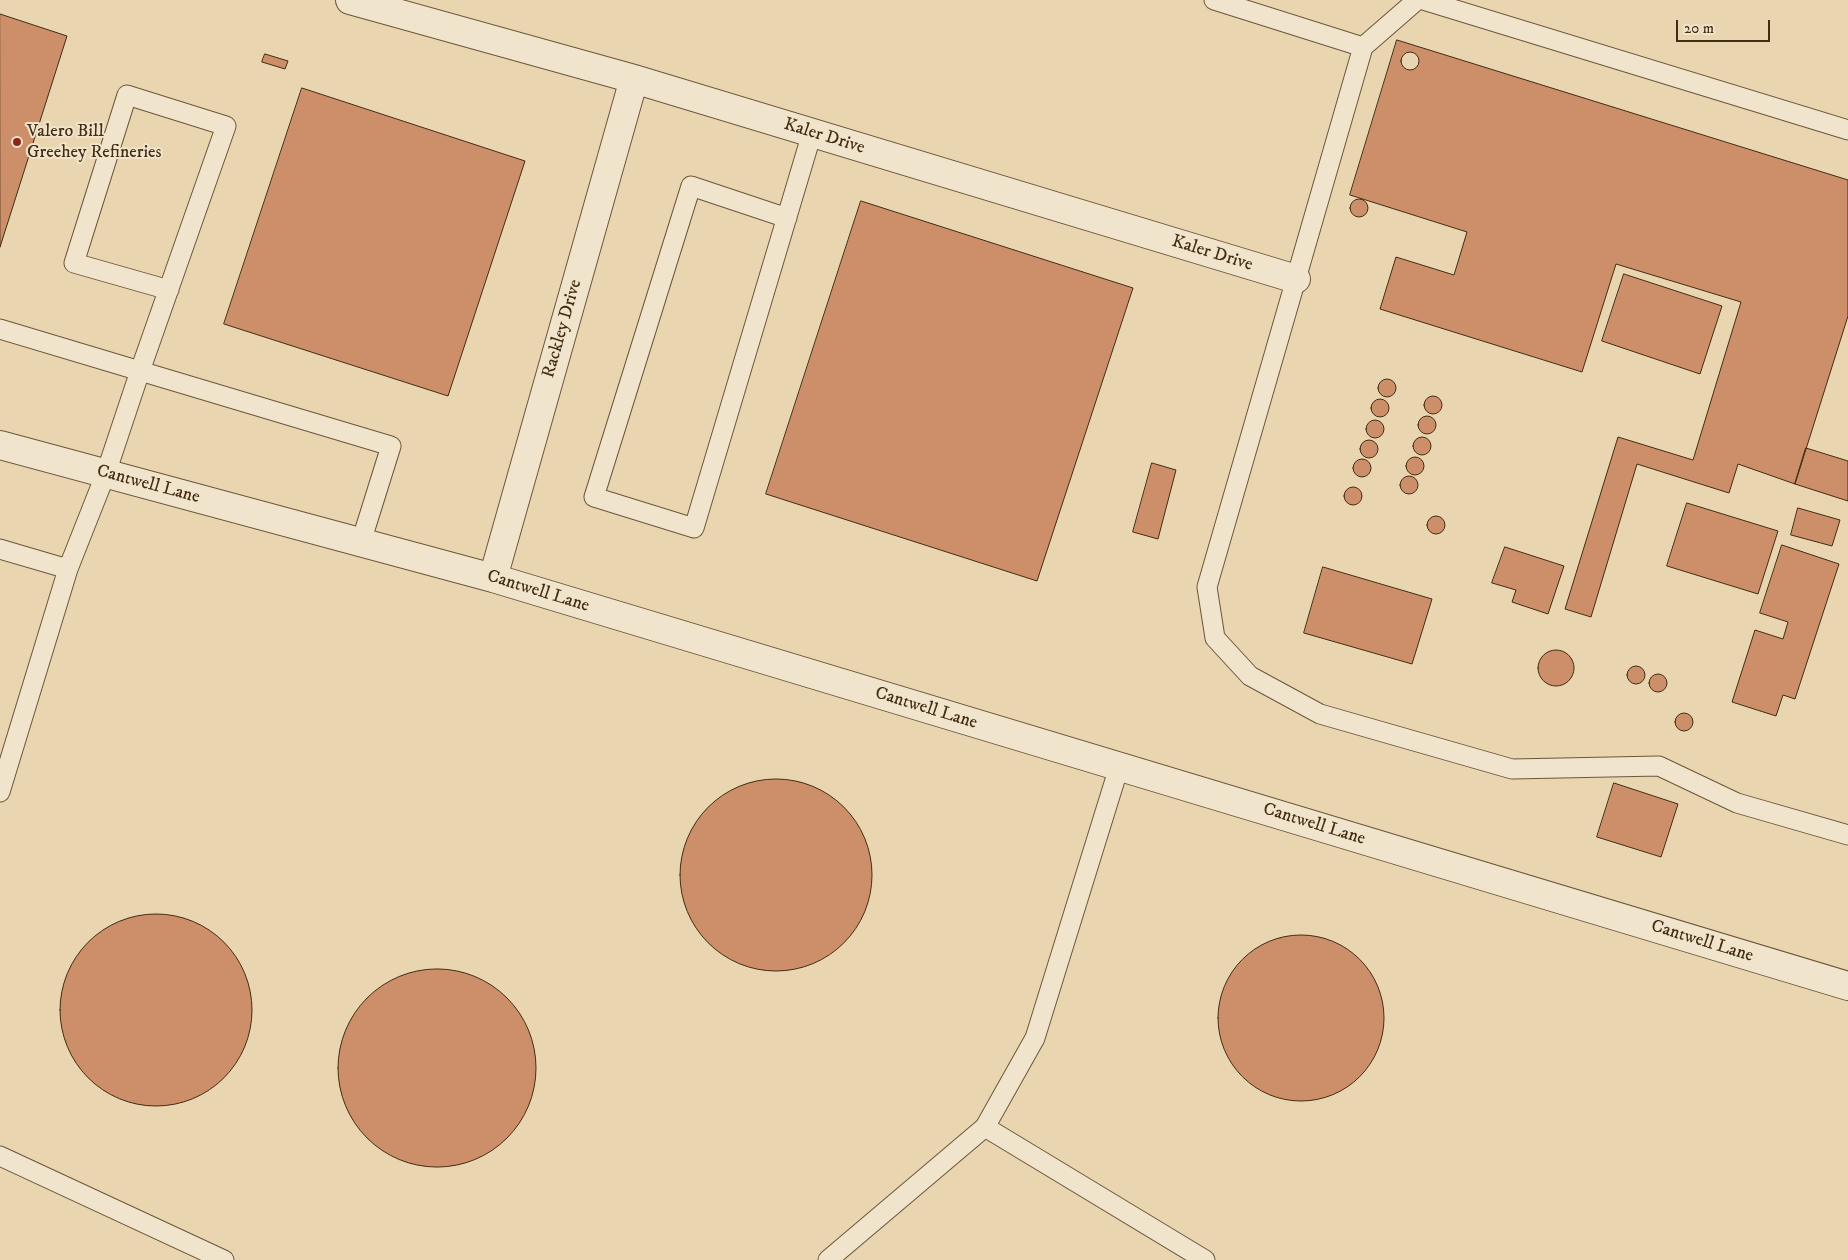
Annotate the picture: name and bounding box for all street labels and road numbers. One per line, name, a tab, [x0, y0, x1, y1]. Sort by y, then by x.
street label: Kaler Drive	[781, 114, 867, 160]
street label: Kaler Drive	[1169, 231, 1255, 277]
street label: Rackley Drive	[539, 277, 587, 381]
street label: Cantwell Lane	[94, 461, 202, 509]
street label: Cantwell Lane	[484, 566, 592, 618]
street label: Cantwell Lane	[872, 683, 980, 735]
street label: Cantwell Lane	[1260, 799, 1368, 851]
street label: Cantwell Lane	[1648, 916, 1756, 968]

